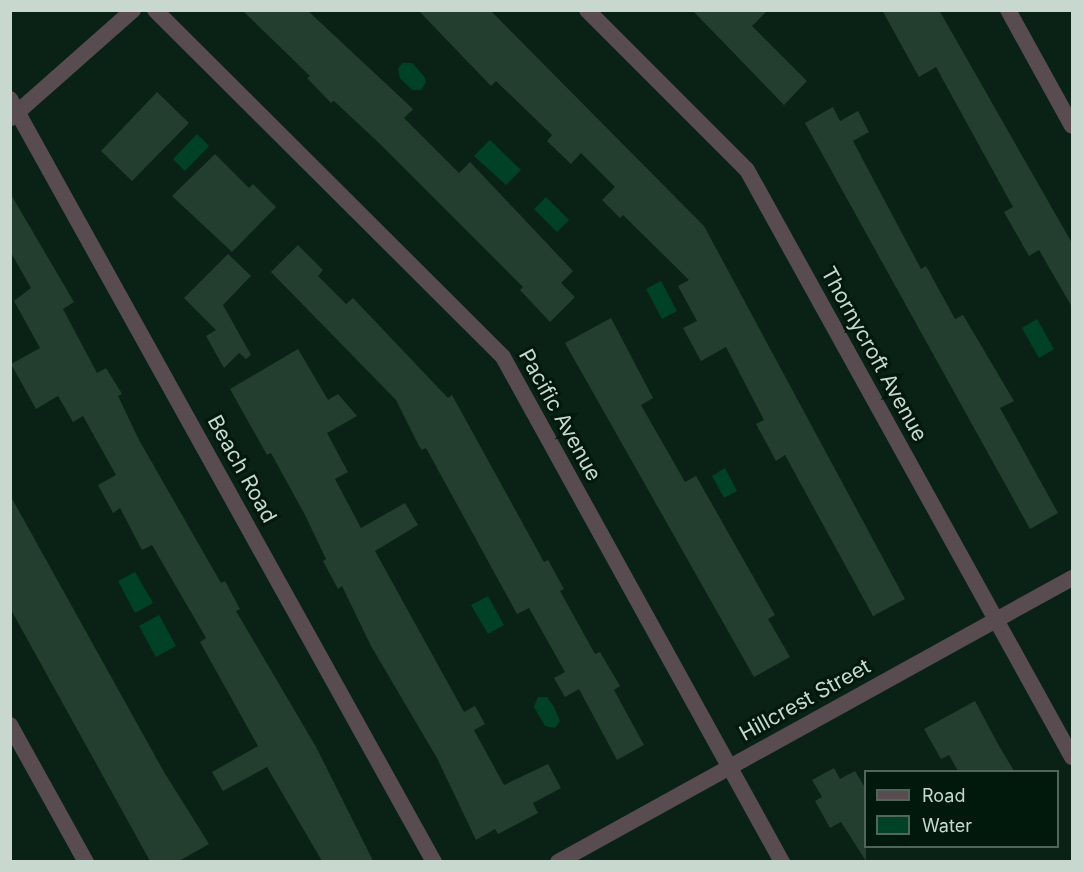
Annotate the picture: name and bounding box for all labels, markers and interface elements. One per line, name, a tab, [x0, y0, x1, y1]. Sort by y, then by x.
street label: Thornycroft Avenue	[815, 262, 933, 446]
street label: Pacific Avenue	[513, 345, 607, 485]
street label: Beach Road	[202, 411, 282, 527]
street label: Hillcrest Street	[735, 654, 875, 746]
legend	[864, 770, 1059, 848]
text: Road	[922, 785, 965, 806]
text: Water	[922, 815, 972, 836]

